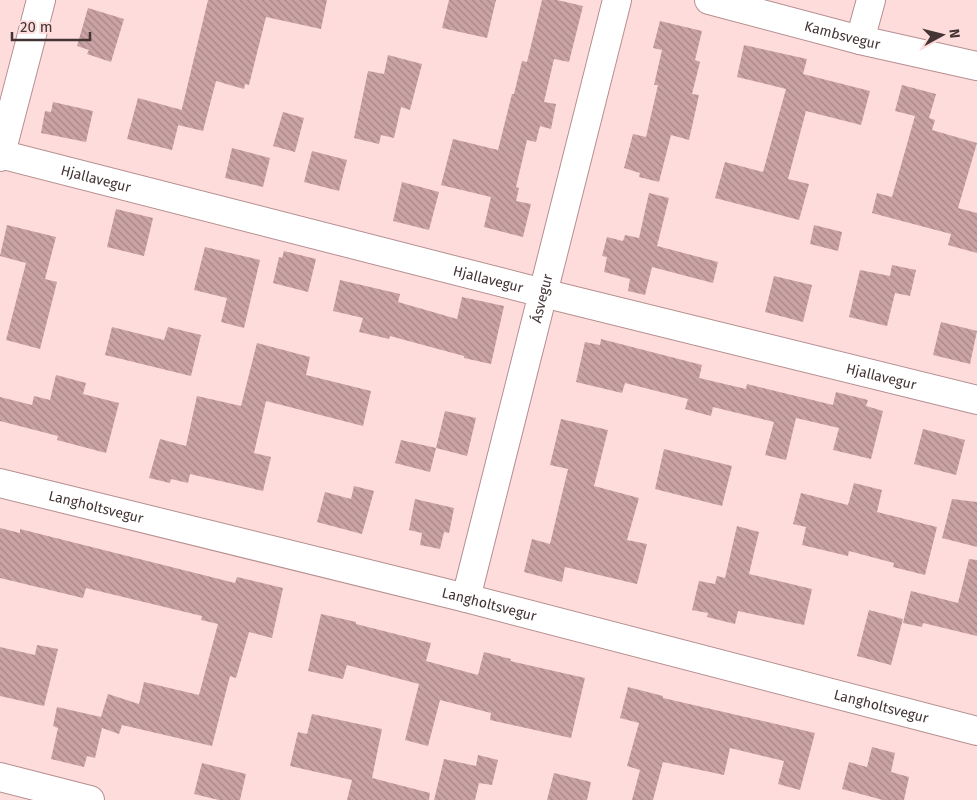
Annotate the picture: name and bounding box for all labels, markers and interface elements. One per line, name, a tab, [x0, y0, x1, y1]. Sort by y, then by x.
scale bar	[12, 10, 90, 42]
north arrow	[917, 10, 967, 60]
text: 20 m	[20, 18, 53, 36]
street label: Kambsvegur	[803, 18, 882, 53]
text: N	[945, 28, 963, 39]
street label: Hjallavegur	[59, 162, 133, 196]
street label: Hjallavegur	[451, 262, 526, 297]
street label: Ásvegur	[527, 272, 557, 325]
street label: Hjallavegur	[844, 360, 919, 394]
street label: Langholtsvegur	[47, 487, 146, 527]
street label: Langholtsvegur	[440, 584, 539, 625]
street label: Langholtsvegur	[832, 686, 931, 727]

